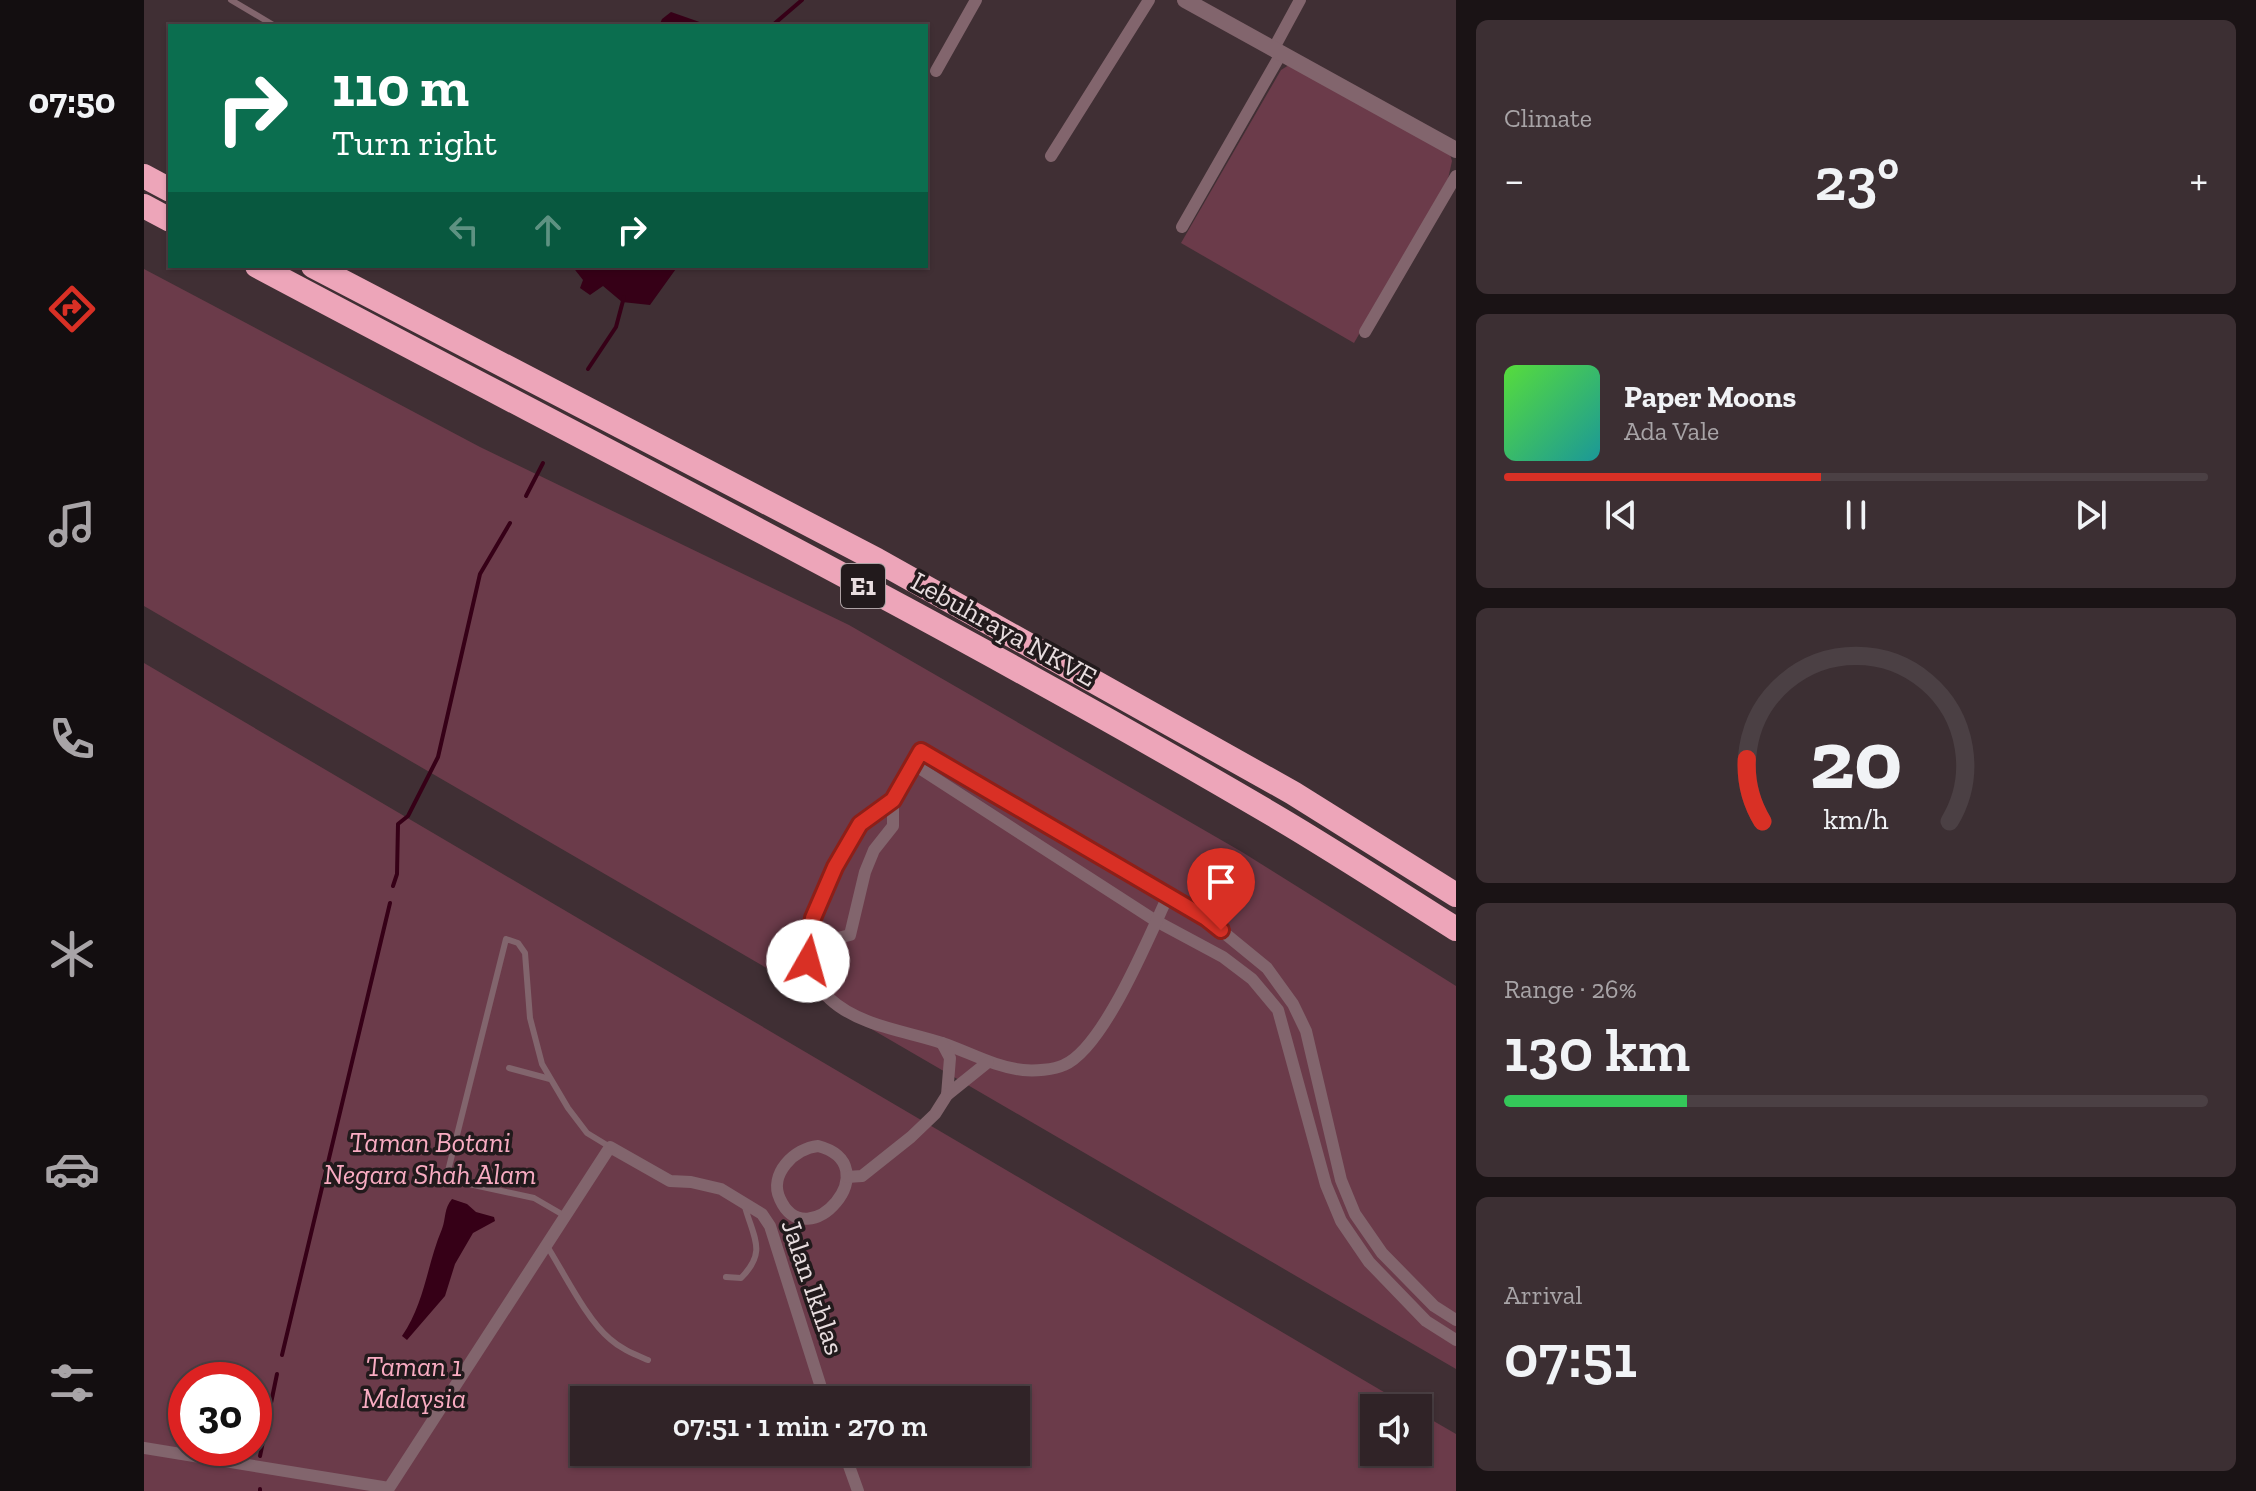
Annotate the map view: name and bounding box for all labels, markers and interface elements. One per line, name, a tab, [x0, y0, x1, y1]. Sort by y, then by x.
text: 110 m	[332, 53, 469, 120]
icon: right	[200, 56, 304, 160]
text: 07:50	[28, 79, 116, 122]
text: Climate	[1504, 102, 1592, 134]
text: Turn right	[332, 121, 497, 164]
text: 23°	[1814, 143, 1900, 215]
text: −	[1504, 153, 1525, 206]
text: +	[2189, 153, 2208, 206]
icon: left	[442, 208, 486, 252]
icon: ahead	[526, 208, 570, 252]
icon: right	[610, 208, 654, 252]
icon: directions	[44, 281, 100, 337]
text: Paper Moons	[1624, 379, 1796, 415]
text: Ada Vale	[1624, 415, 1719, 447]
icon: previous	[1599, 493, 1643, 537]
icon: pause	[1834, 493, 1878, 537]
icon: next	[2069, 493, 2113, 537]
icon: music	[44, 496, 100, 552]
road number: E1	[841, 564, 885, 608]
street label: Lebuhraya NKVE	[906, 564, 1102, 694]
text: 20	[1810, 708, 1902, 808]
icon: phone	[44, 711, 100, 767]
text: km/h	[1823, 802, 1889, 836]
pin	[1187, 848, 1255, 930]
icon: arrive	[1199, 860, 1243, 904]
position arrow	[766, 919, 850, 1003]
icon: climate	[44, 926, 100, 982]
text: Range · 26%	[1504, 973, 1637, 1005]
text: 130 km	[1504, 1014, 1690, 1086]
park label: Taman Botani Negara Shah Alam	[324, 1126, 536, 1191]
icon: car	[44, 1141, 100, 1197]
street label: Jalan Ikhlas	[774, 1215, 852, 1359]
text: Arrival	[1504, 1279, 1582, 1311]
text: 07:51	[1504, 1320, 1637, 1392]
park label: Taman 1 Malaysia	[362, 1350, 466, 1415]
icon: filters	[44, 1355, 100, 1411]
speed limit sign: 30	[168, 1362, 272, 1466]
map controls	[1360, 1394, 1432, 1466]
button: sound	[1360, 1394, 1432, 1466]
text: 07:51 · 1 min · 270 m	[673, 1408, 927, 1444]

